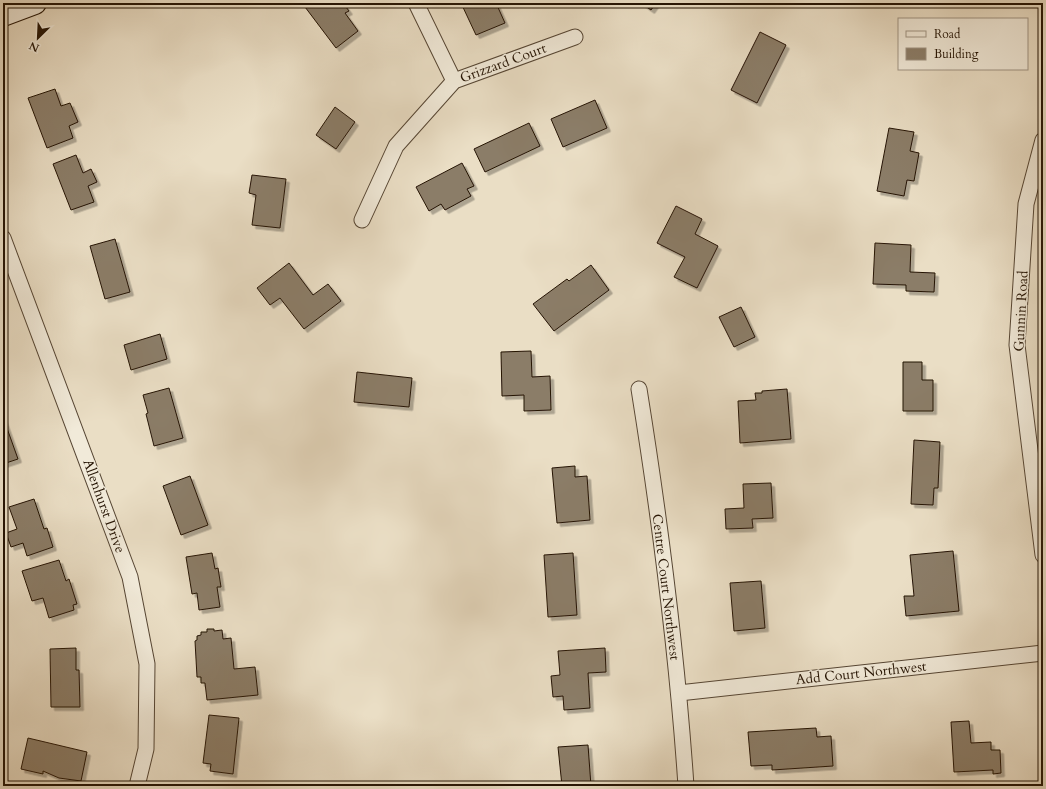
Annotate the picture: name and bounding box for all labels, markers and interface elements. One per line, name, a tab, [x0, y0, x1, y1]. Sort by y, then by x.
north arrow	[18, 18, 58, 58]
legend	[898, 18, 1028, 70]
text: Road	[934, 26, 961, 42]
text: N	[26, 38, 42, 55]
street label: Grizzard Court	[457, 38, 549, 87]
text: Building	[934, 46, 979, 62]
street label: Gunnin Road	[1009, 269, 1033, 352]
street label: Allenhurst Drive	[78, 456, 130, 556]
street label: Centre Court Northwest	[648, 513, 684, 662]
street label: Add Court Northwest	[795, 657, 928, 689]

